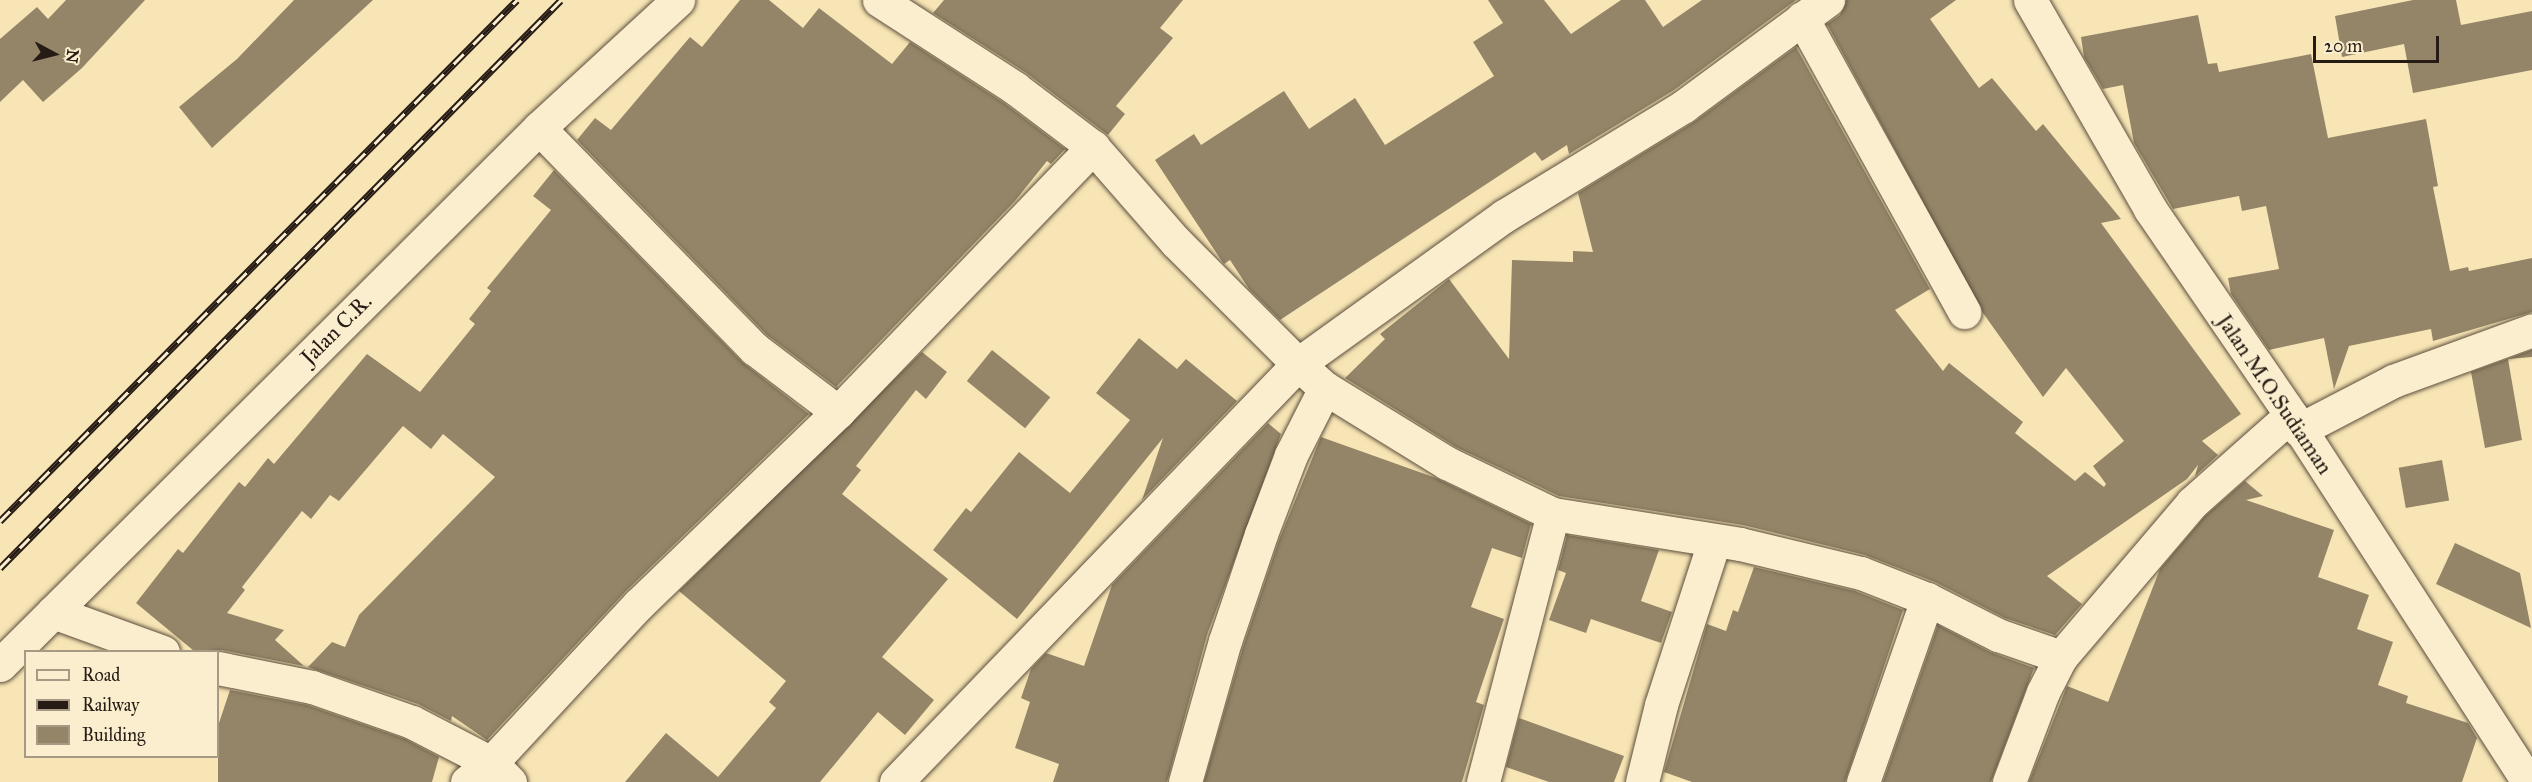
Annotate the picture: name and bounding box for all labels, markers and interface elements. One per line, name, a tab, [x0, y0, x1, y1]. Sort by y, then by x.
north arrow	[24, 24, 84, 84]
scale bar	[2316, 24, 2442, 62]
text: 20 m	[2324, 35, 2362, 57]
text: N	[62, 48, 83, 64]
street label: Jalan C.R.	[295, 288, 377, 370]
street label: Jalan M.O.Sudiaman	[2212, 309, 2338, 479]
legend	[24, 650, 219, 758]
text: Road	[82, 664, 120, 686]
text: Railway	[82, 694, 139, 716]
text: Building	[82, 724, 145, 746]

